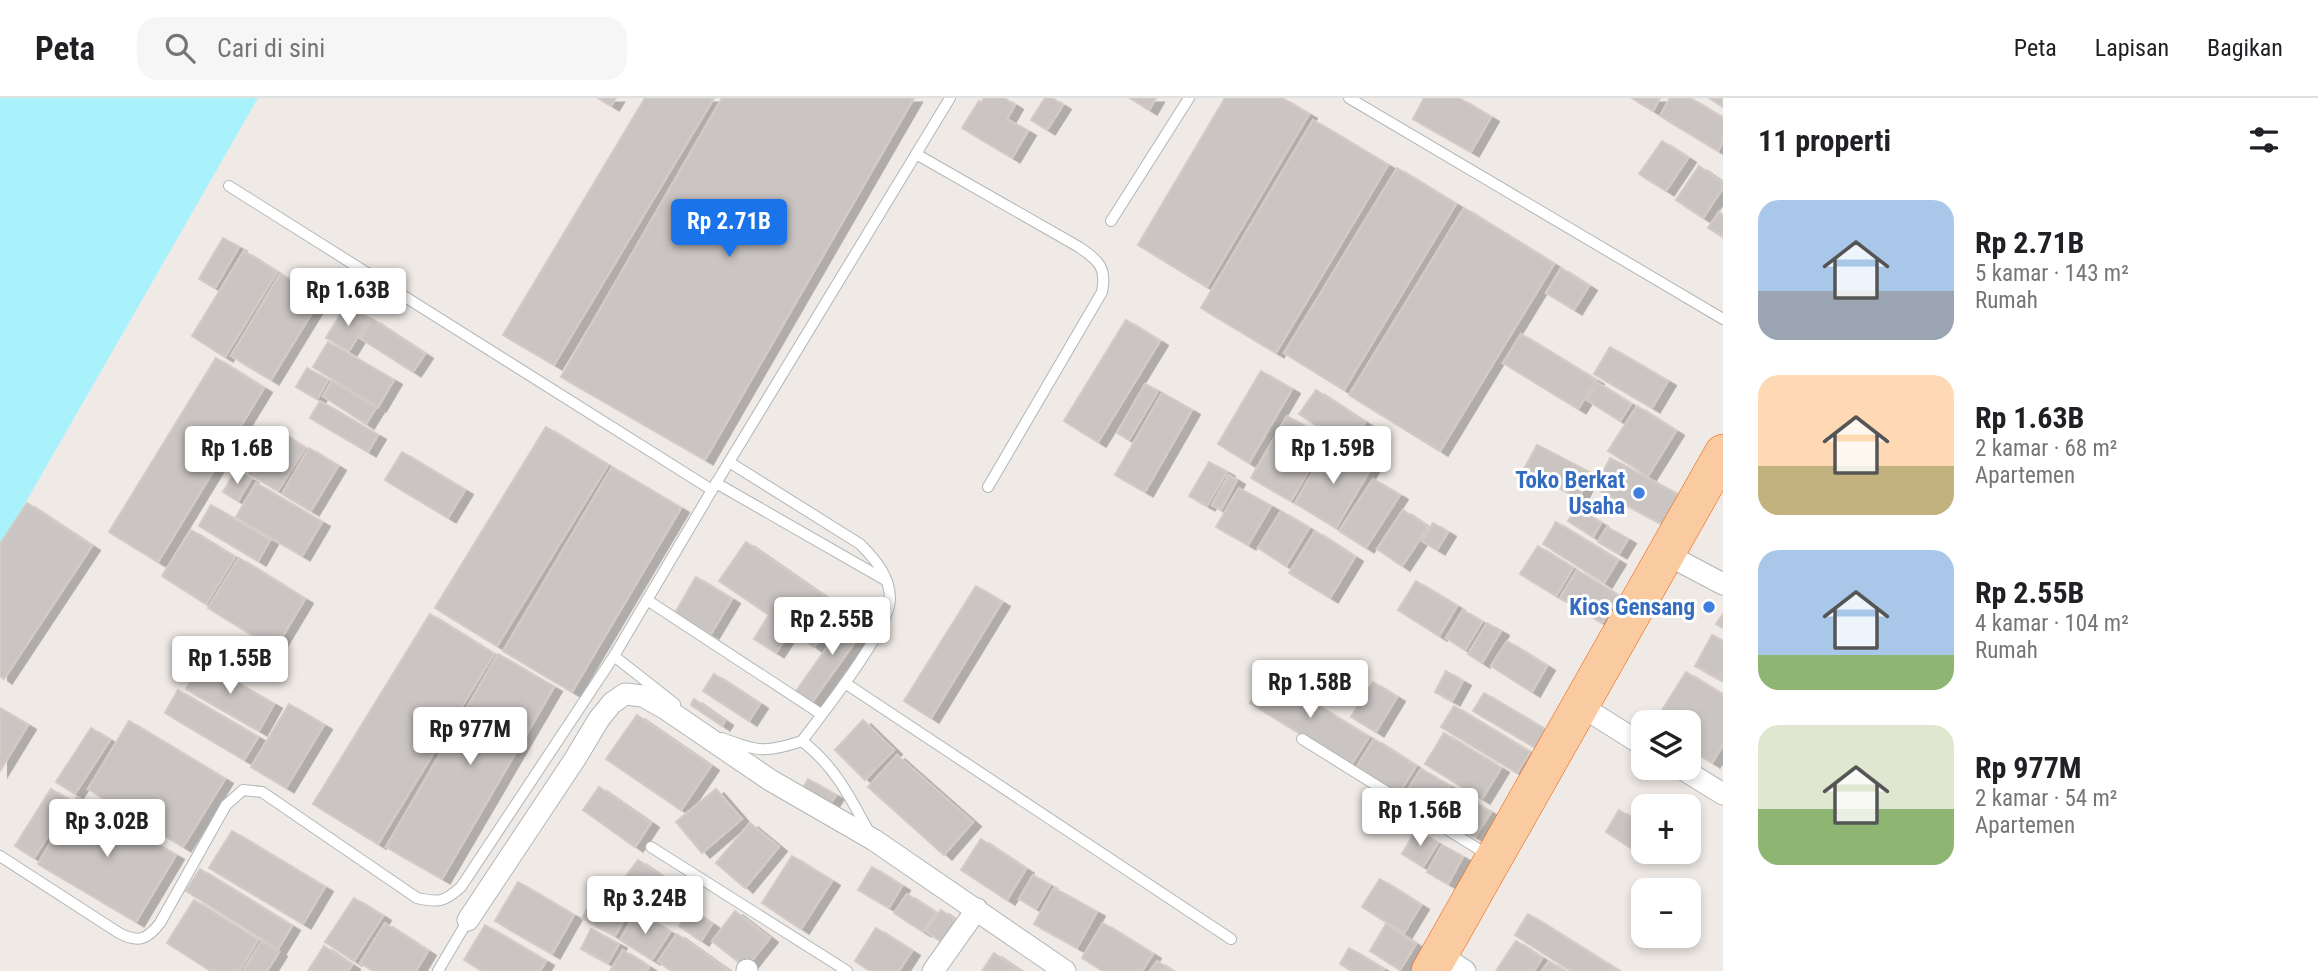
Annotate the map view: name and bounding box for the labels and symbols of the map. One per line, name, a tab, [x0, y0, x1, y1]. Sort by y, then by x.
pin: Rp 2.71B	[657, 200, 801, 259]
pin: Rp 1.63B	[276, 268, 420, 328]
pin: Rp 1.6B	[172, 426, 302, 486]
pin: Rp 1.59B	[1261, 426, 1405, 486]
place label: Toko Berkat Usaha	[1515, 467, 1625, 520]
marker: Toko Berkat Usaha	[1631, 485, 1647, 501]
place label: Kios Gensang	[1569, 594, 1695, 621]
pin: Rp 2.55B	[760, 598, 904, 657]
marker: Kios Gensang	[1701, 599, 1717, 615]
pin: Rp 1.55B	[158, 636, 302, 696]
pin: Rp 1.58B	[1238, 660, 1382, 720]
pin: Rp 977M	[405, 708, 535, 767]
pin: Rp 1.56B	[1348, 788, 1492, 848]
pin: Rp 3.02B	[35, 800, 179, 859]
pin: Rp 3.24B	[573, 876, 717, 936]

